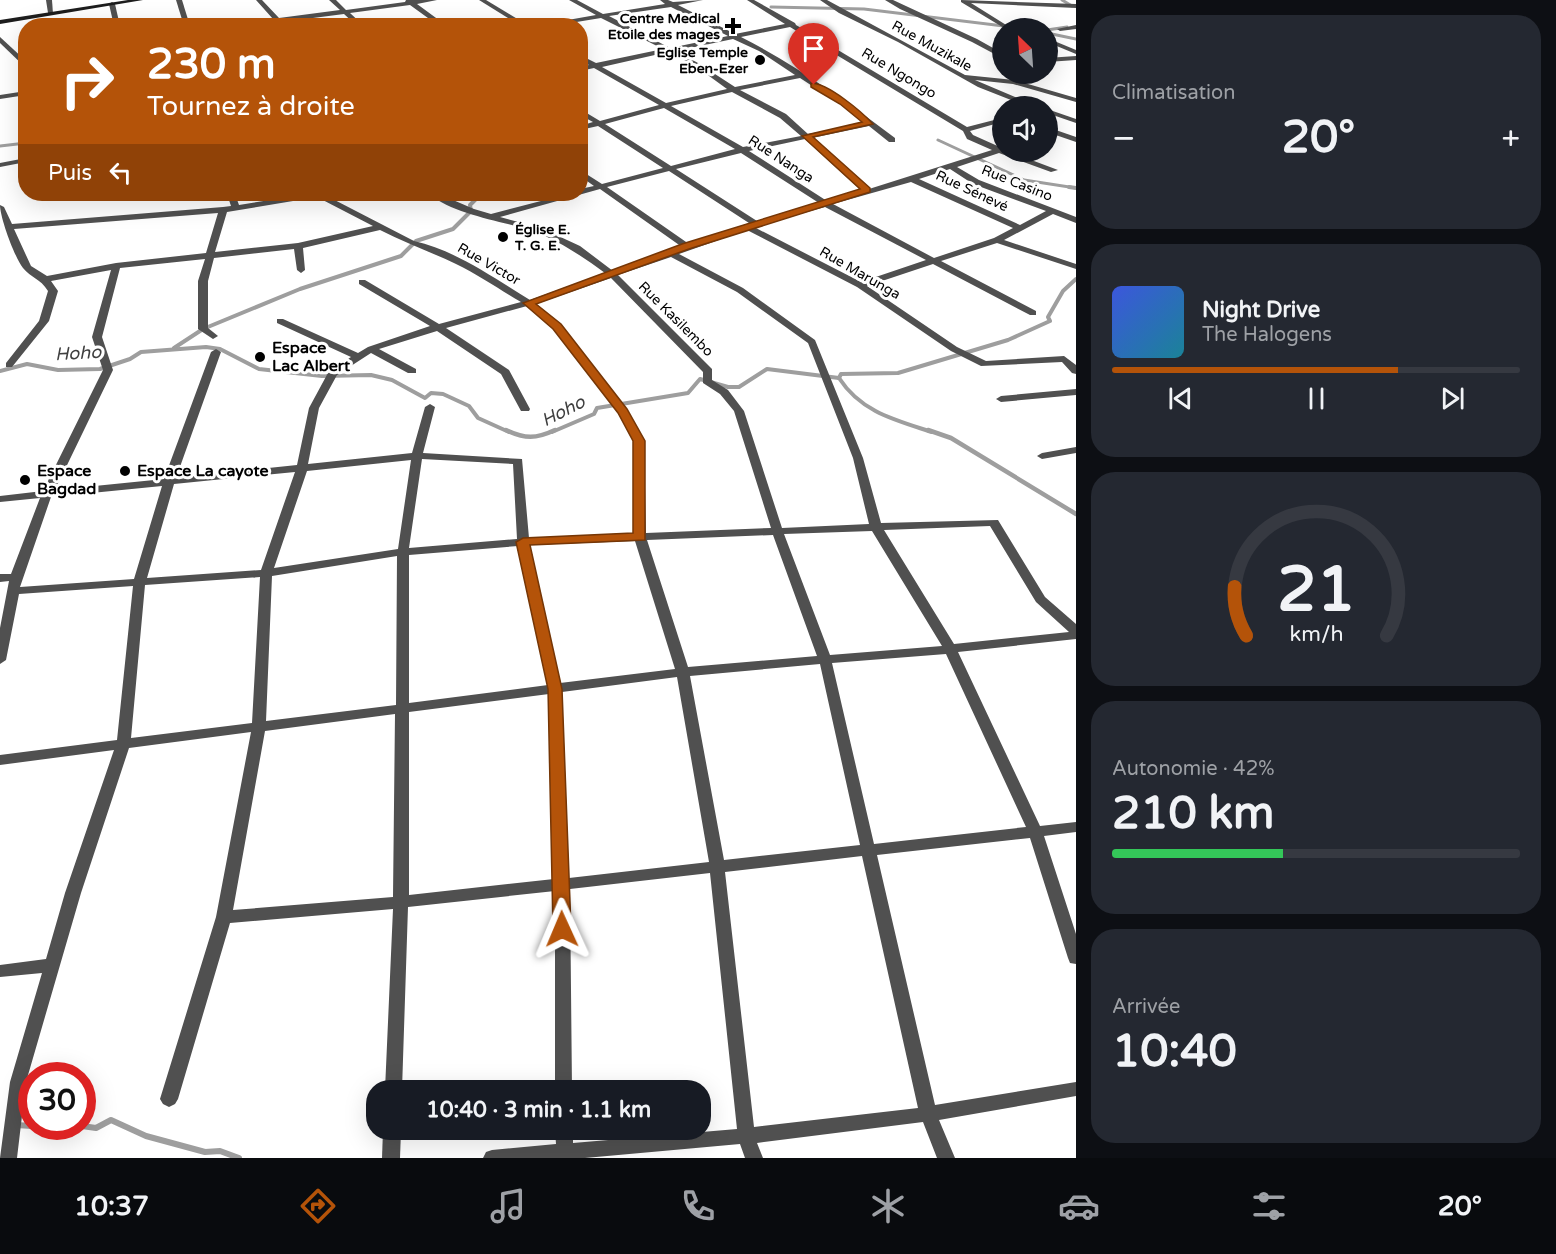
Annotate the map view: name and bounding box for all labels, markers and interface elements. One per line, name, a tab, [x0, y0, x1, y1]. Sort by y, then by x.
place label: Centre Medical Etoile des mages	[608, 10, 720, 43]
marker: Centre Medical Etoile des mages	[724, 17, 742, 35]
street label: Rue Muzikale	[889, 17, 975, 75]
north arrow	[992, 18, 1058, 84]
map controls	[992, 18, 1058, 162]
pin	[788, 23, 839, 85]
icon: arrive	[797, 32, 830, 65]
text: 230 m	[147, 39, 276, 90]
icon: right	[48, 42, 126, 120]
place label: Eglise Temple Eben-Ezer	[657, 44, 749, 77]
street label: Rue Ngongo	[858, 44, 940, 102]
marker: Eglise Temple Eben-Ezer	[753, 53, 767, 67]
text: Climatisation	[1112, 81, 1235, 105]
text: Tournez à droite	[147, 90, 355, 123]
button: sound	[992, 96, 1058, 162]
text: 20°	[1282, 111, 1355, 165]
text: −	[1112, 119, 1136, 158]
text: +	[1501, 119, 1520, 158]
street label: Rue Nanga	[745, 132, 817, 186]
icon: left	[104, 156, 137, 189]
text: Puis	[48, 160, 92, 186]
street label: Rue Casino	[979, 161, 1055, 205]
street label: Rue Sénevé	[933, 167, 1011, 215]
place label: Église E. T. G. E.	[514, 221, 570, 254]
marker: Église E. T. G. E.	[496, 230, 510, 244]
street label: Rue Victor	[455, 239, 524, 289]
street label: Rue Marunga	[817, 243, 903, 303]
street label: Rue Kasilembo	[635, 278, 717, 360]
text: Night Drive	[1202, 297, 1320, 323]
text: The Halogens	[1202, 323, 1332, 347]
place label: Espace Lac Albert	[272, 338, 351, 376]
water label: Hoho	[54, 341, 103, 365]
marker: Espace Lac Albert	[253, 350, 267, 364]
icon: previous	[1164, 382, 1197, 415]
icon: pause	[1300, 382, 1333, 415]
icon: next	[1436, 382, 1469, 415]
water label: Hoho	[537, 390, 590, 431]
place label: Espace Bagdad	[37, 461, 96, 499]
place label: Espace La cayote	[137, 461, 269, 481]
marker: Espace La cayote	[118, 464, 132, 478]
marker: Espace Bagdad	[18, 473, 32, 487]
text: 21	[1277, 553, 1355, 628]
text: km/h	[1289, 621, 1343, 647]
text: Autonomie · 42%	[1112, 757, 1274, 781]
text: 210 km	[1112, 787, 1274, 841]
position arrow	[530, 897, 594, 961]
text: Arrivée	[1112, 995, 1180, 1019]
text: 10:40	[1112, 1025, 1237, 1079]
speed limit sign: 30	[18, 1062, 96, 1140]
text: 10:40 · 3 min · 1.1 km	[426, 1097, 651, 1123]
icon: directions	[297, 1185, 339, 1227]
icon: music	[487, 1185, 529, 1227]
icon: phone	[677, 1185, 719, 1227]
icon: climate	[867, 1185, 909, 1227]
icon: car	[1058, 1185, 1100, 1227]
icon: filters	[1248, 1185, 1290, 1227]
text: 10:37	[74, 1190, 149, 1223]
text: 20°	[1438, 1190, 1482, 1223]

